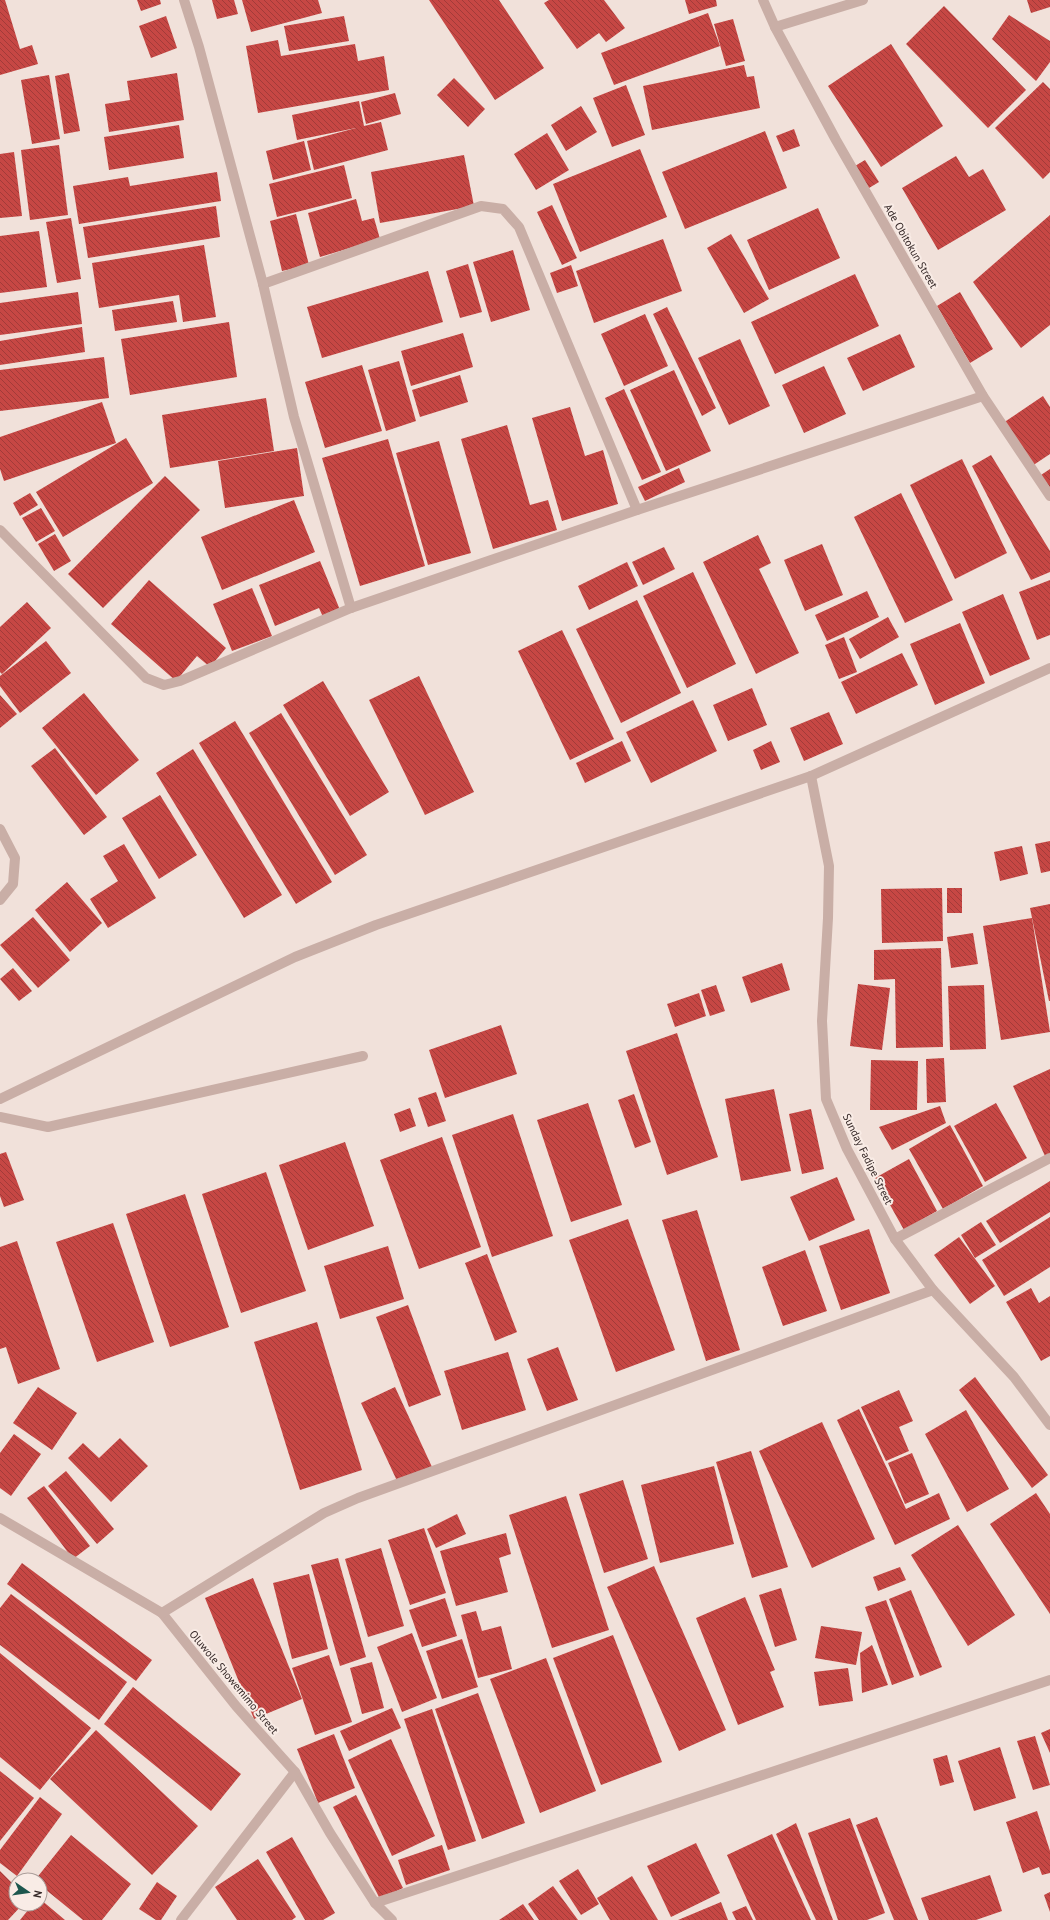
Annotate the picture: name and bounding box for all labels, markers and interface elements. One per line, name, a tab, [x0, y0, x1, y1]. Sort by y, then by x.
street label: Ade Obitokun Street	[881, 201, 941, 291]
street label: Sunday Fadipe Street	[840, 1111, 896, 1207]
street label: Oluwole Showemimo Street	[186, 1627, 282, 1737]
north arrow	[8, 1872, 48, 1912]
text: N	[30, 1889, 45, 1899]

